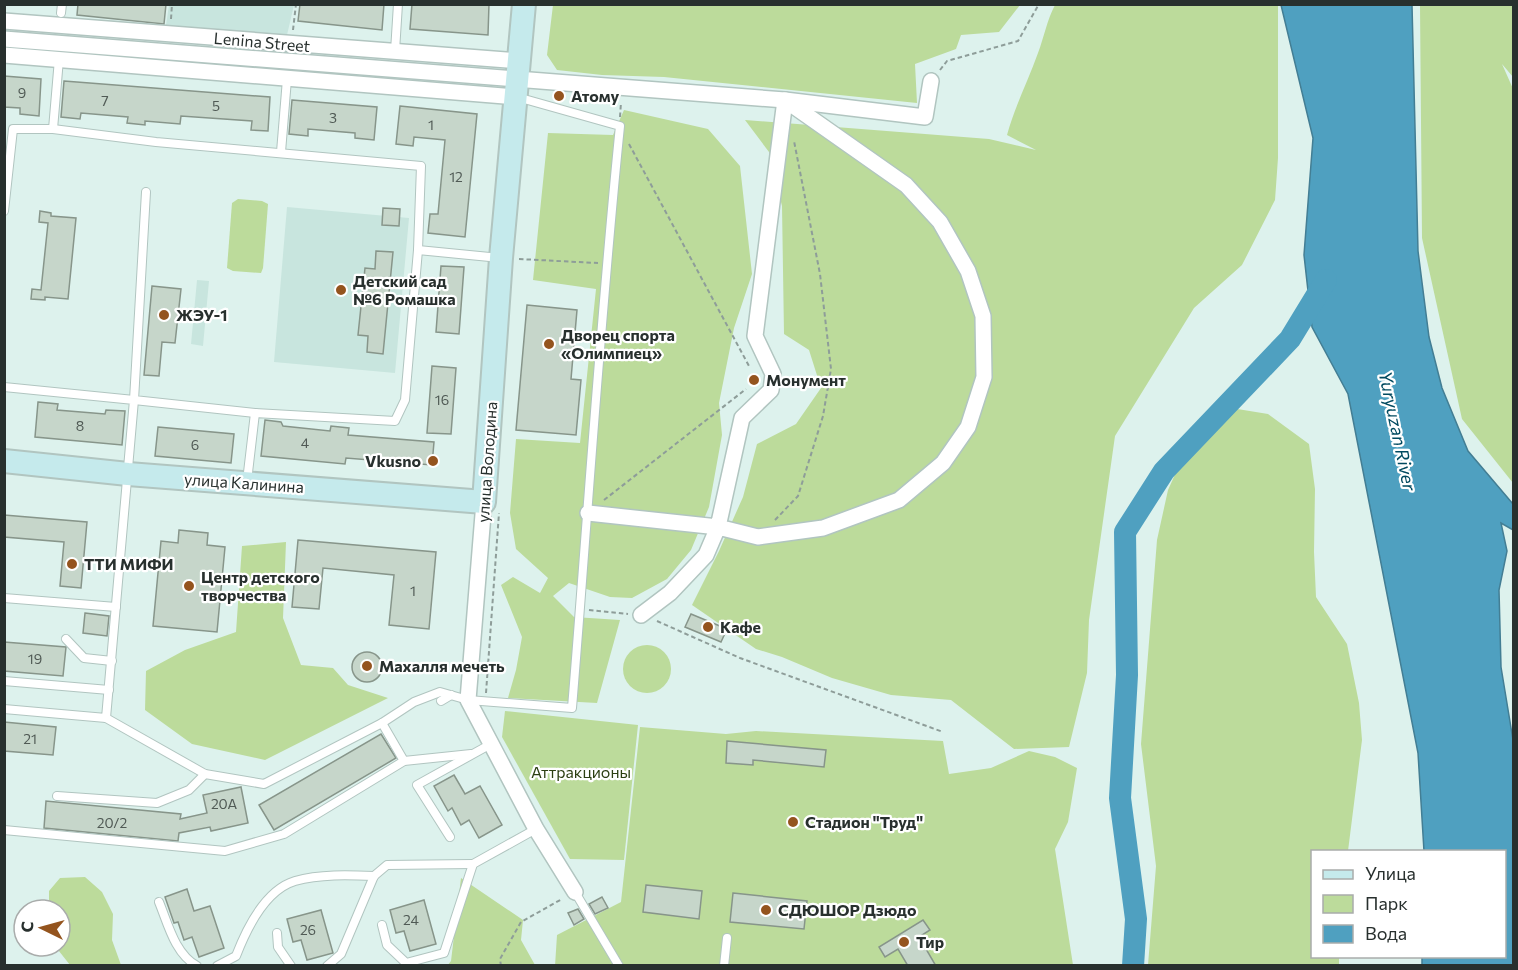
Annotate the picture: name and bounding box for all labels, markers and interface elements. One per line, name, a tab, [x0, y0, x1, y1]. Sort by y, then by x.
street label: Lenina Street	[213, 28, 311, 55]
house number: 9	[18, 84, 26, 101]
place label: Атому	[571, 86, 619, 105]
marker: Атому	[552, 89, 566, 103]
house number: 7	[101, 92, 109, 109]
house number: 5	[212, 97, 220, 114]
house number: 3	[329, 109, 337, 126]
house number: 1	[428, 116, 434, 133]
house number: 12	[449, 168, 463, 185]
place label: Детский сад №6 Ромашка	[353, 271, 456, 308]
marker: Детский сад №6 Ромашка	[334, 283, 348, 297]
place label: ЖЭУ-1	[176, 305, 228, 324]
marker: ЖЭУ-1	[157, 308, 171, 322]
place label: Дворец спорта «Олимпиец»	[561, 325, 675, 362]
marker: Дворец спорта «Олимпиец»	[542, 337, 556, 351]
water label: Yuryuzan River	[1375, 369, 1422, 493]
place label: Монумент	[766, 370, 846, 389]
marker: Монумент	[747, 373, 761, 387]
house number: 16	[435, 391, 449, 408]
street label: улица Володина	[473, 401, 500, 523]
house number: 8	[76, 417, 84, 434]
house number: 4	[301, 434, 310, 451]
house number: 6	[191, 436, 199, 453]
place label: Vkusno	[365, 451, 421, 470]
marker: Vkusno	[426, 454, 440, 468]
street label: улица Калинина	[184, 469, 305, 496]
place label: ТТИ МИФИ	[84, 554, 173, 573]
marker: ТТИ МИФИ	[65, 557, 79, 571]
place label: Центр детского творчества	[201, 567, 320, 604]
marker: Центр детского творчества	[182, 579, 196, 593]
house number: 1	[410, 582, 416, 599]
place label: Кафе	[720, 617, 761, 636]
marker: Кафе	[701, 620, 715, 634]
house number: 19	[28, 650, 42, 667]
place label: Махалля мечеть	[379, 656, 505, 675]
marker: Махалля мечеть	[360, 659, 374, 673]
house number: 21	[23, 730, 37, 747]
park label: Аттракционы	[531, 762, 631, 781]
house number: 20А	[211, 795, 237, 812]
place label: Стадион "Труд"	[805, 812, 923, 831]
house number: 20/2	[97, 814, 128, 831]
marker: Стадион "Труд"	[786, 815, 800, 829]
legend	[1311, 850, 1506, 958]
text: Улица	[1365, 862, 1416, 884]
text: Парк	[1365, 892, 1408, 914]
north arrow	[12, 898, 72, 958]
place label: СДЮШОР Дзюдо	[778, 900, 917, 919]
marker: СДЮШОР Дзюдо	[759, 903, 773, 917]
house number: 24	[403, 911, 420, 928]
text: С	[17, 920, 37, 933]
house number: 26	[300, 921, 316, 938]
text: Вода	[1365, 922, 1407, 944]
place label: Тир	[916, 932, 944, 951]
marker: Тир	[897, 935, 911, 949]

